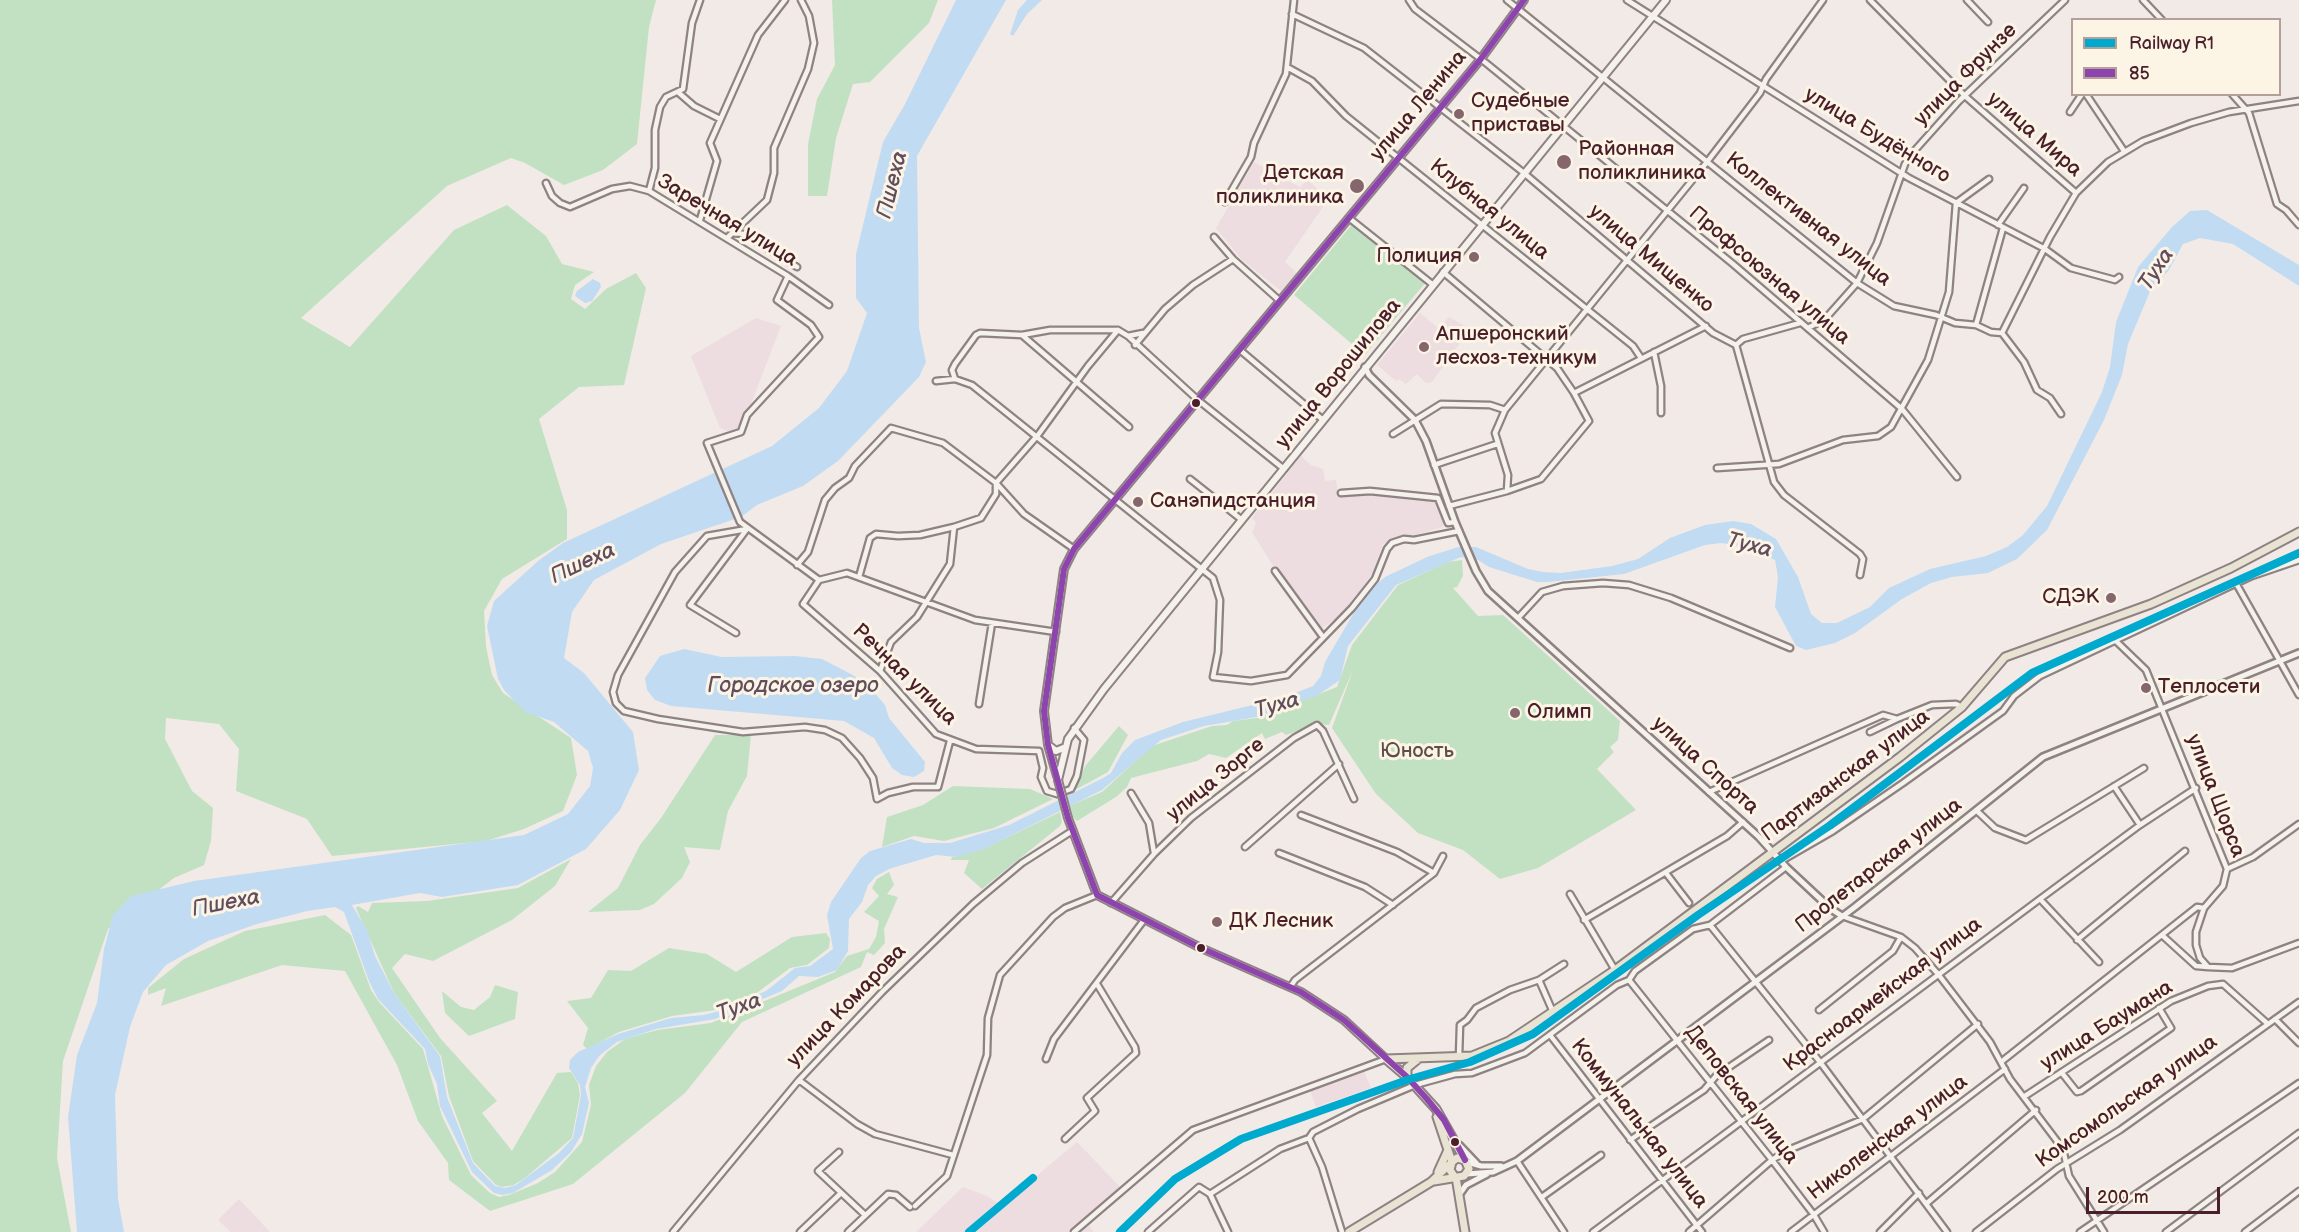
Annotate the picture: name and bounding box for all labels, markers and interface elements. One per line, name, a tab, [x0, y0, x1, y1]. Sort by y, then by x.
street label: улица Фрунзе	[1909, 18, 2023, 132]
legend	[2071, 18, 2281, 96]
text: Railway R1	[2129, 33, 2214, 54]
street label: улица Ленина	[1365, 46, 1473, 166]
text: 85	[2129, 63, 2150, 84]
street label: улица Будённого	[1799, 83, 1955, 189]
street label: улица Мира	[1981, 87, 2087, 183]
place label: Судебные приставы	[1471, 89, 1570, 139]
marker: Судебные приставы	[1452, 107, 1466, 121]
place label: Районная поликлиника	[1578, 137, 1706, 187]
street label: Коллективная улица	[1720, 148, 1896, 292]
water label: Пшеха	[872, 149, 914, 221]
marker: Районная поликлиника	[1555, 153, 1573, 171]
street label: Клубная улица	[1424, 154, 1554, 266]
place label: Детская поликлиника	[1216, 161, 1344, 211]
street label: Заречная улица	[652, 169, 802, 273]
marker: Детская поликлиника	[1348, 177, 1366, 195]
street label: улица Мищенко	[1583, 199, 1719, 319]
street label: Профсоюзная улица	[1683, 201, 1855, 351]
place label: Полиция	[1376, 244, 1462, 270]
water label: Туха	[2133, 244, 2181, 296]
marker: Полиция	[1467, 250, 1481, 264]
street label: улица Ворошилова	[1271, 294, 1407, 454]
place label: Апшеронский лесхоз-техникум	[1436, 322, 1597, 372]
marker: Апшеронский лесхоз-техникум	[1417, 340, 1431, 354]
unlabelled marker	[1190, 397, 1202, 409]
place label: Санэпидстанция	[1150, 489, 1316, 515]
marker: Санэпидстанция	[1131, 495, 1145, 509]
water label: Туха	[1724, 528, 1774, 564]
water label: Пшеха	[546, 538, 620, 590]
place label: СДЭК	[2042, 585, 2099, 611]
marker: СДЭК	[2104, 591, 2118, 605]
street label: Речная улица	[846, 619, 962, 731]
water label: Городское озеро	[707, 673, 879, 699]
place label: Теплосети	[2158, 675, 2260, 701]
marker: Теплосети	[2139, 681, 2153, 695]
water label: Туха	[1251, 687, 1303, 725]
place label: Олимп	[1527, 700, 1592, 726]
street label: Партизанская улица	[1757, 704, 1935, 848]
marker: Олимп	[1508, 706, 1522, 720]
street label: улица Спорта	[1647, 712, 1763, 820]
street label: улица Щорса	[2180, 731, 2250, 861]
street label: улица Зорге	[1162, 733, 1270, 827]
park label: Юность	[1380, 739, 1454, 765]
street label: Пролетарская улица	[1791, 793, 1967, 939]
water label: Пшеха	[190, 884, 262, 924]
place label: ДК Лесник	[1229, 909, 1333, 935]
street label: Красноармейская улица	[1779, 912, 1987, 1078]
marker: ДК Лесник	[1210, 915, 1224, 929]
street label: улица Комарова	[782, 939, 912, 1073]
unlabelled marker	[1195, 942, 1207, 954]
street label: улица Баумана	[2036, 975, 2178, 1077]
water label: Туха	[713, 988, 765, 1028]
street label: Деповская улица	[1679, 1020, 1803, 1170]
street label: Комсомольская улица	[2032, 1030, 2222, 1174]
street label: Коммунальная улица	[1565, 1034, 1713, 1214]
street label: Николенская улица	[1803, 1070, 1973, 1206]
unlabelled marker	[1449, 1136, 1461, 1148]
scale bar	[2089, 1175, 2222, 1213]
text: 200 m	[2097, 1187, 2149, 1208]

